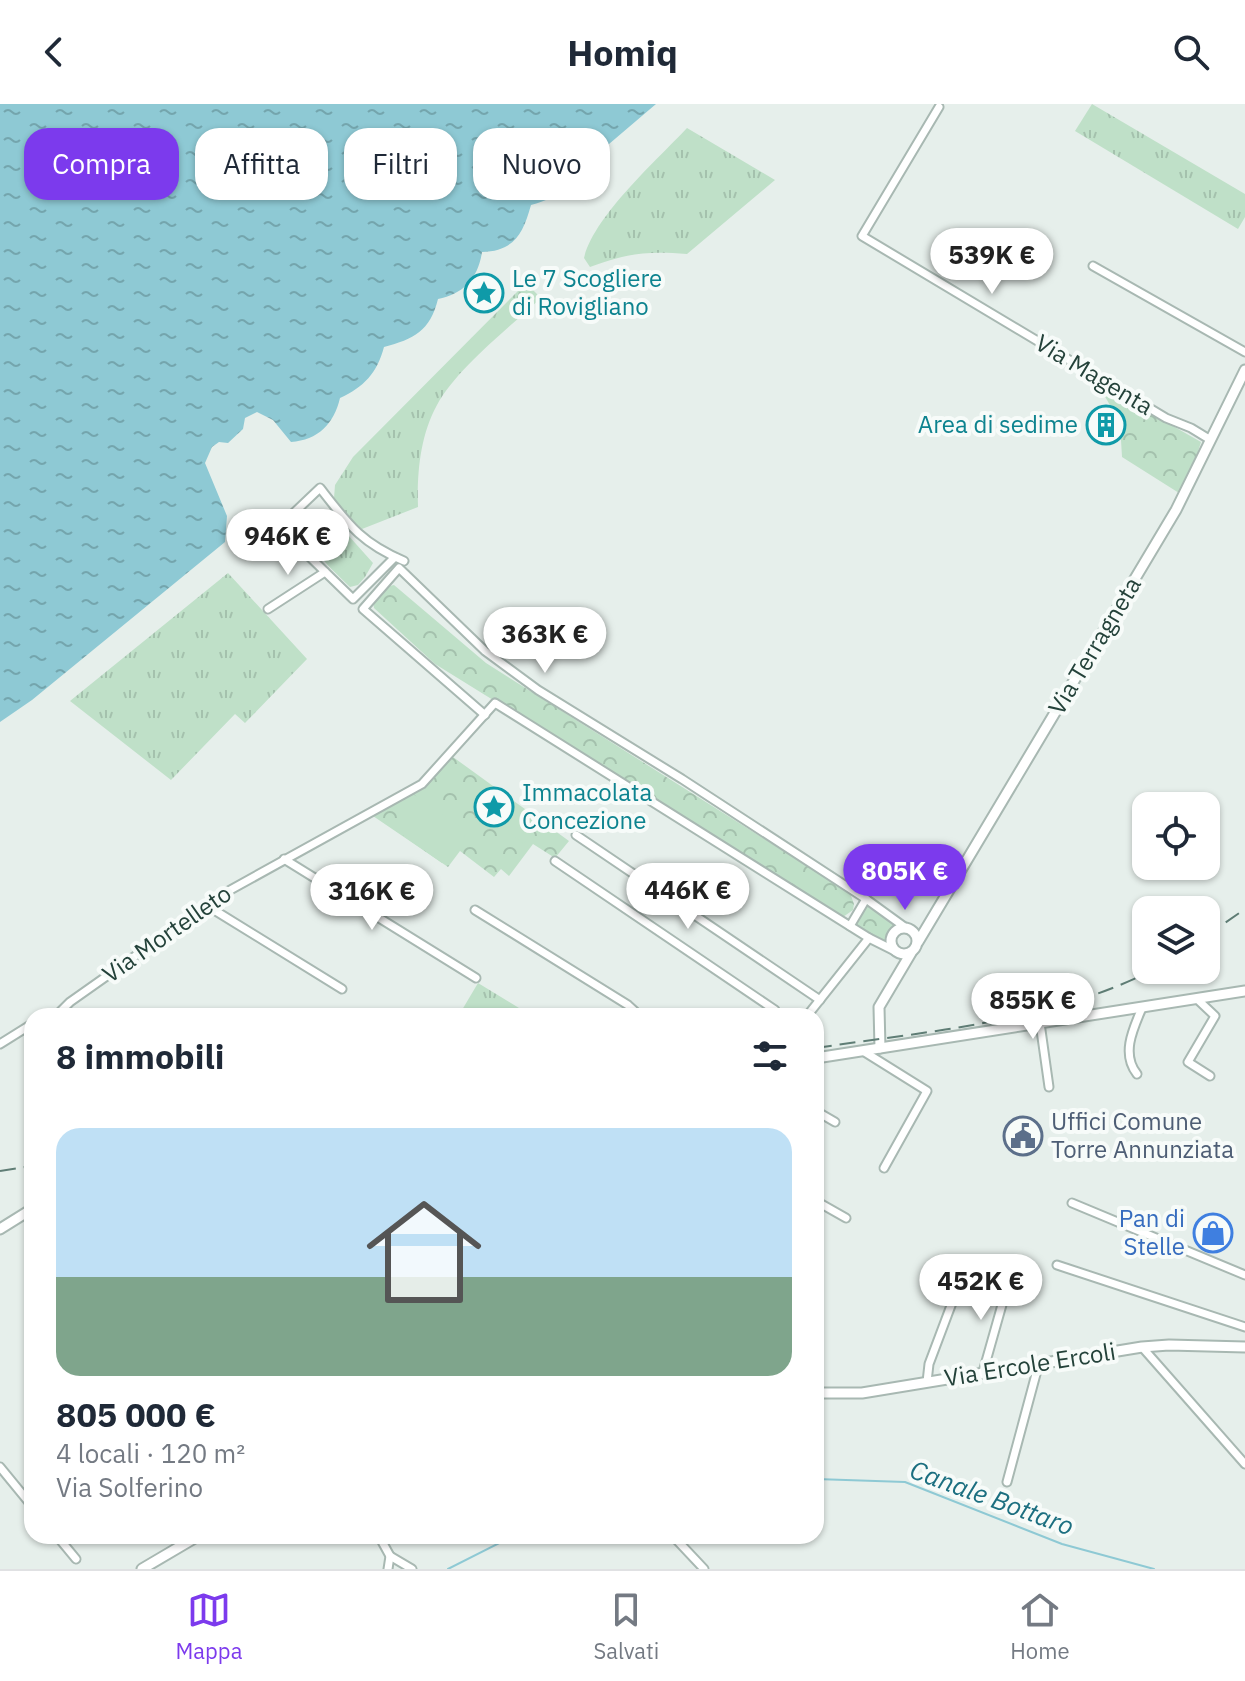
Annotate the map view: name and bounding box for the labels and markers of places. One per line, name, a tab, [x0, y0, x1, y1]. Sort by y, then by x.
pin: 539K €	[927, 228, 1057, 296]
place label: Le 7 Scogliere di Rovigliano	[512, 262, 662, 322]
place icon: Le 7 Scogliere di Rovigliano	[463, 272, 505, 314]
building icon: Area di sedime	[1085, 404, 1127, 446]
place label: Area di sedime	[918, 408, 1078, 440]
pin: 946K €	[223, 509, 353, 577]
pin: 363K €	[480, 607, 610, 675]
place label: Immacolata Concezione	[522, 776, 652, 836]
place icon: Immacolata Concezione	[473, 786, 515, 828]
pin: 805K €	[840, 844, 970, 912]
pin: 446K €	[623, 863, 753, 931]
pin: 316K €	[307, 864, 437, 932]
pin: 855K €	[968, 973, 1098, 1041]
place label: Uffici Comune Torre Annunziata	[1051, 1105, 1234, 1165]
public building icon: Uffici Comune Torre Annunziata	[1002, 1115, 1044, 1157]
place label: Pan di Stelle	[1119, 1202, 1185, 1262]
shop icon: Pan di Stelle	[1192, 1212, 1234, 1254]
pin: 452K €	[916, 1254, 1046, 1322]

